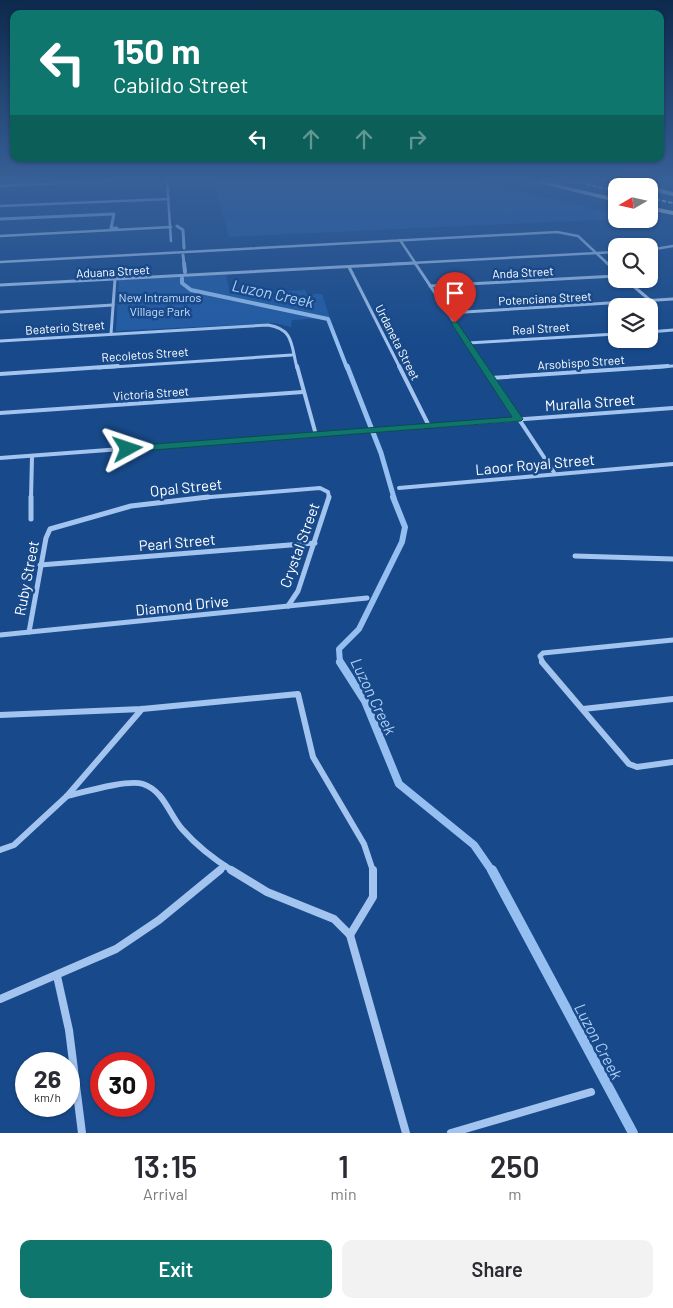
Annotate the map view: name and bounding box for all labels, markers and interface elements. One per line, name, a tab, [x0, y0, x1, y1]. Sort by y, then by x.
text: 150 m	[113, 29, 200, 71]
icon: left	[30, 30, 95, 95]
text: Cabildo Street	[113, 71, 249, 97]
icon: left	[244, 125, 272, 153]
icon: ahead	[297, 125, 325, 153]
icon: ahead	[350, 125, 378, 153]
icon: right	[403, 125, 431, 153]
north arrow	[608, 178, 658, 228]
map controls	[608, 178, 658, 348]
button: search	[608, 238, 658, 288]
street label: Aduana Street	[76, 262, 150, 280]
street label: Anda Street	[492, 263, 554, 281]
pin	[434, 272, 476, 323]
water label: Luzon Creek	[230, 275, 316, 311]
icon: arrive	[441, 279, 469, 307]
street label: Potenciana Street	[498, 289, 592, 307]
park label: New Intramuros Village Park	[119, 290, 202, 318]
button: layers	[608, 298, 658, 348]
street label: Urdaneta Street	[373, 302, 423, 382]
street label: Beaterio Street	[25, 317, 105, 337]
street label: Real Street	[512, 319, 570, 337]
street label: Recoletos Street	[101, 344, 189, 364]
street label: Arsobispo Street	[537, 352, 625, 372]
street label: Victoria Street	[113, 383, 189, 403]
street label: Muralla Street	[544, 390, 636, 414]
position arrow	[101, 422, 153, 474]
street label: Laoor Royal Street	[475, 450, 595, 478]
street label: Opal Street	[149, 474, 223, 500]
street label: Crystal Street	[275, 500, 323, 590]
street label: Pearl Street	[138, 530, 216, 554]
street label: Ruby Street	[10, 539, 42, 617]
street label: Diamond Drive	[134, 591, 230, 619]
water label: Luzon Creek	[347, 654, 401, 738]
water label: Luzon Creek	[571, 1000, 627, 1082]
speed limit sign: 30	[90, 1052, 155, 1117]
text: 26	[34, 1063, 61, 1093]
text: km/h	[34, 1090, 61, 1104]
text: 13:15	[133, 1148, 197, 1184]
text: 1	[338, 1148, 349, 1184]
text: 250	[490, 1148, 540, 1184]
text: Arrival	[143, 1184, 188, 1203]
text: min	[331, 1184, 357, 1203]
text: m	[508, 1184, 521, 1203]
button: Exit	[20, 1240, 332, 1298]
button: Share	[342, 1240, 653, 1298]

